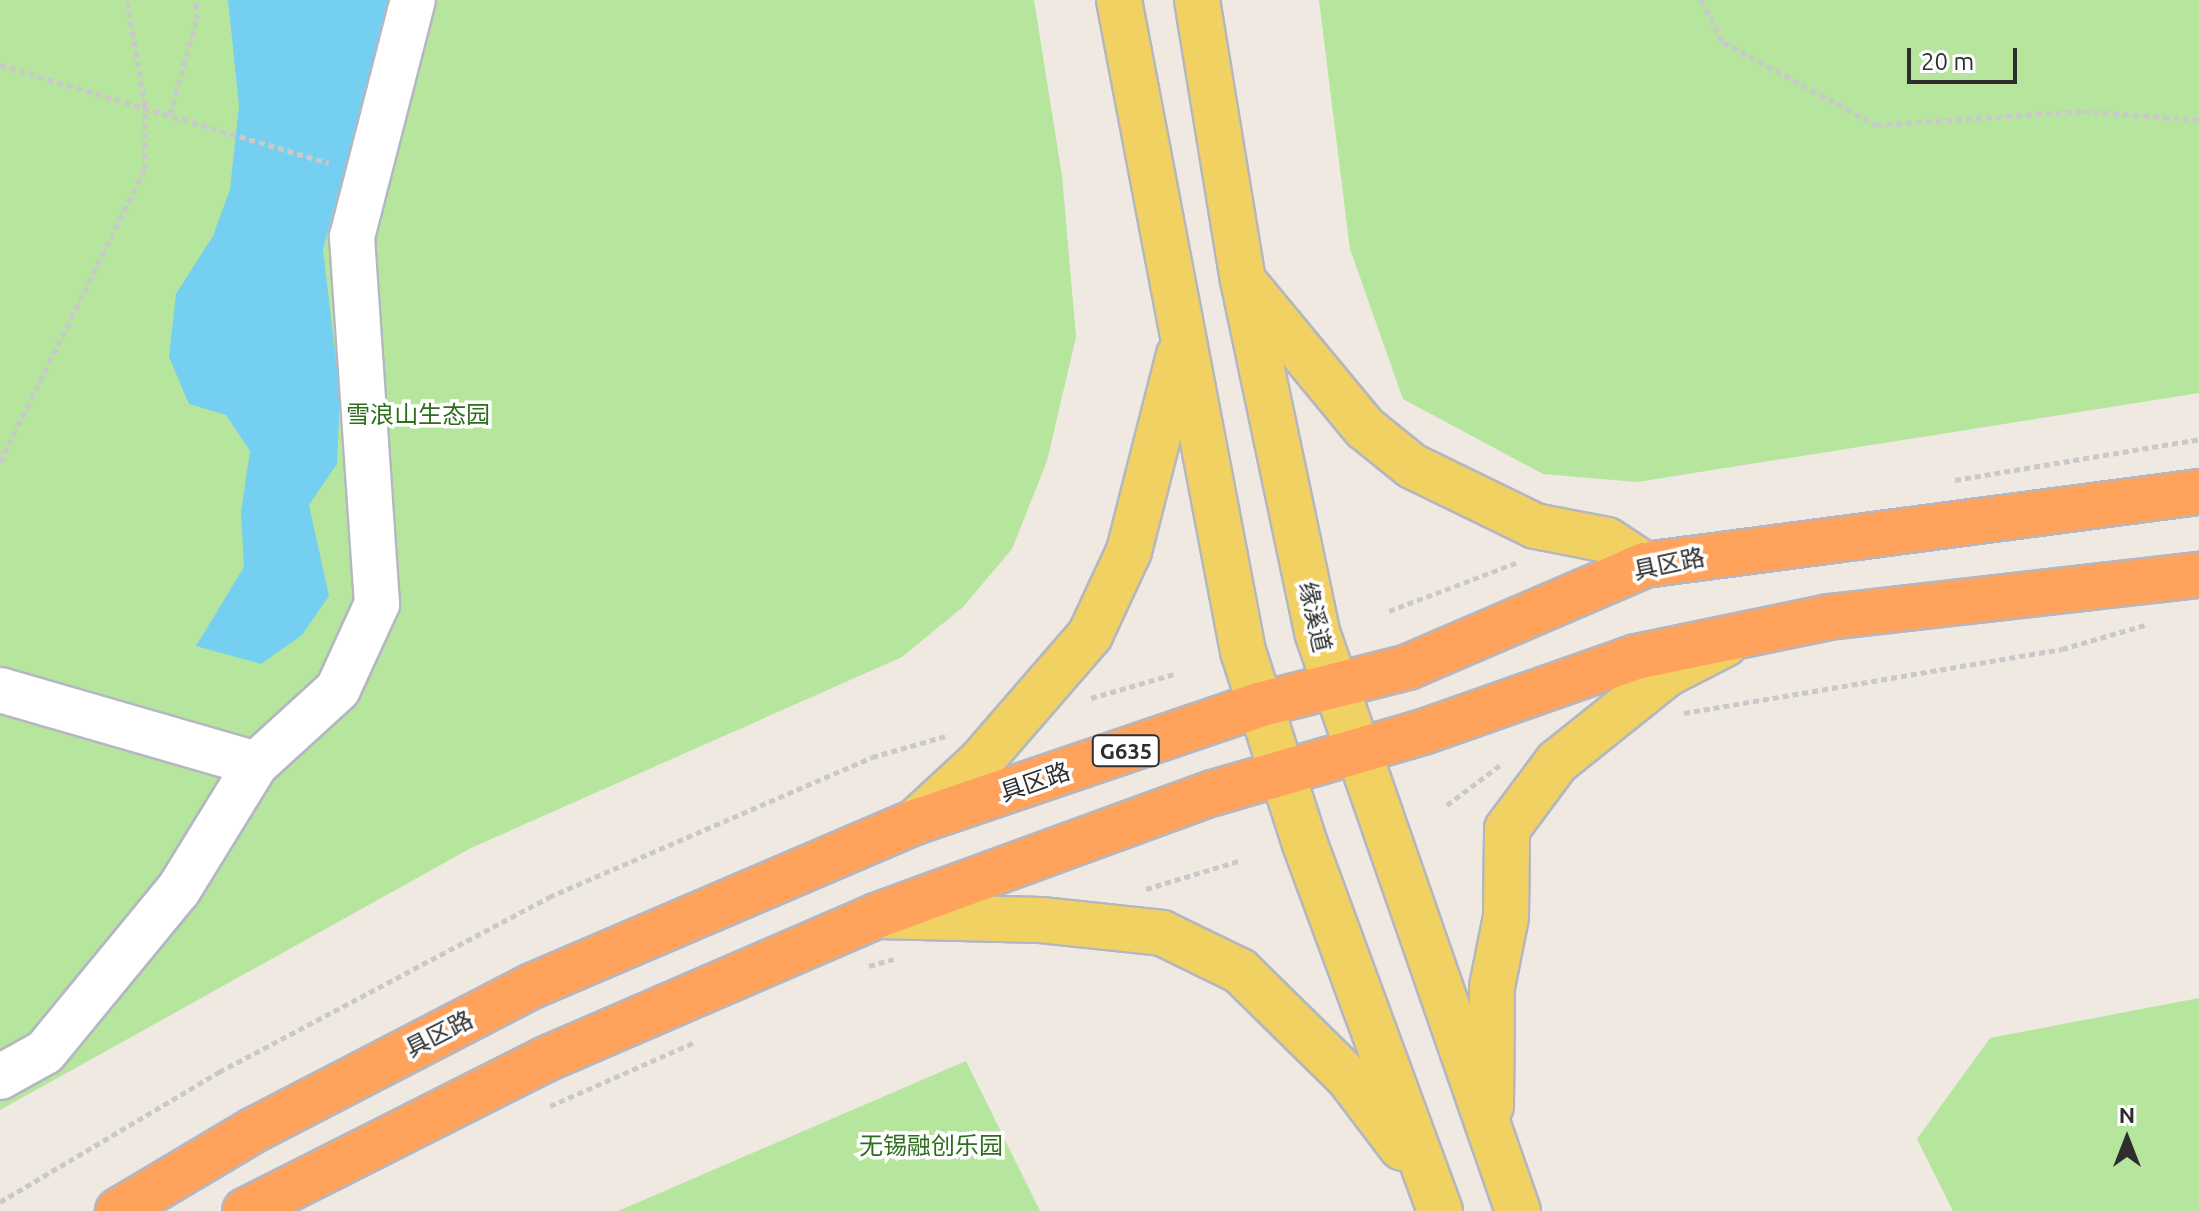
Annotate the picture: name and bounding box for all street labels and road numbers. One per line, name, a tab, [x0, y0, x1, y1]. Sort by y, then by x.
street label: 具区路	[1631, 542, 1707, 586]
street label: 缘溪道	[1293, 579, 1337, 655]
road number: G635	[1090, 733, 1162, 769]
street label: 具区路	[996, 757, 1074, 807]
street label: 具区路	[400, 1005, 478, 1063]

